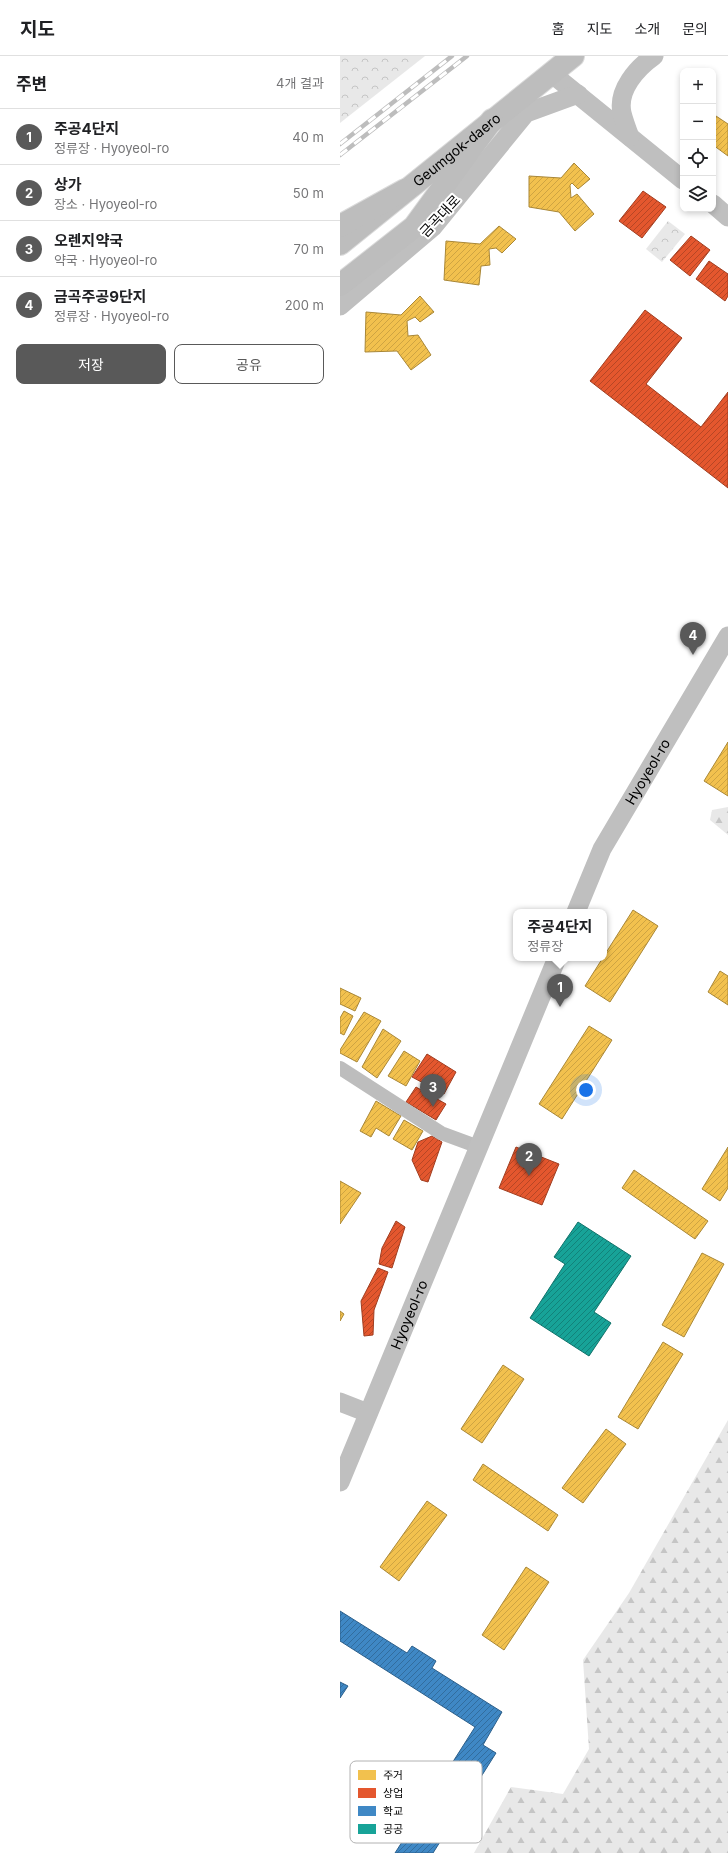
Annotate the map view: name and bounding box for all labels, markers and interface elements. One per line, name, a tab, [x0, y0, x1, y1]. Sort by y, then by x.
text: 지도	[20, 18, 55, 41]
text: 홈	[552, 20, 565, 37]
text: 지도	[587, 20, 612, 37]
text: 소개	[634, 20, 660, 37]
text: 문의	[682, 20, 708, 37]
map controls	[680, 68, 716, 212]
button: +	[680, 68, 716, 104]
text: 주변	[16, 74, 47, 94]
text: 4개 결과	[276, 75, 324, 91]
button: −	[680, 104, 716, 140]
street label: Geumgok-daero	[409, 109, 504, 190]
text: 주공4단지	[54, 119, 119, 138]
text: 1	[26, 129, 32, 145]
text: 40 m	[292, 129, 324, 145]
text: 정류장 · Hyoyeol-ro	[54, 140, 169, 156]
button: locate	[680, 140, 716, 176]
text: 상가	[54, 175, 82, 194]
button: layers	[680, 176, 716, 212]
text: 2	[25, 185, 33, 201]
text: 50 m	[293, 185, 324, 201]
street label: 금곡대로	[416, 191, 463, 240]
text: 장소 · Hyoyeol-ro	[54, 196, 157, 212]
text: 오렌지약국	[54, 231, 123, 250]
text: 3	[25, 241, 33, 257]
text: 70 m	[294, 241, 324, 257]
text: 약국 · Hyoyeol-ro	[54, 252, 157, 268]
text: 금곡주공9단지	[54, 287, 147, 306]
text: 4	[25, 297, 33, 313]
text: 200 m	[285, 297, 324, 313]
text: 정류장 · Hyoyeol-ro	[54, 308, 169, 324]
button: 저장	[16, 344, 166, 384]
button: 공유	[174, 344, 324, 384]
pin: 4	[680, 622, 706, 655]
street label: Hyoyeol-ro	[621, 735, 673, 807]
popup	[513, 909, 607, 961]
text: 주공4단지	[527, 917, 593, 936]
text: 정류장	[527, 938, 563, 954]
pin: 1	[547, 974, 573, 1007]
pin: 3	[420, 1074, 446, 1107]
your location	[576, 1080, 596, 1100]
pin: 2	[516, 1143, 542, 1176]
street label: Hyoyeol-ro	[387, 1277, 431, 1352]
legend	[350, 1761, 482, 1843]
text: 주거	[383, 1768, 403, 1782]
text: 상업	[383, 1786, 403, 1800]
text: 학교	[383, 1804, 403, 1818]
text: 공공	[383, 1822, 403, 1836]

